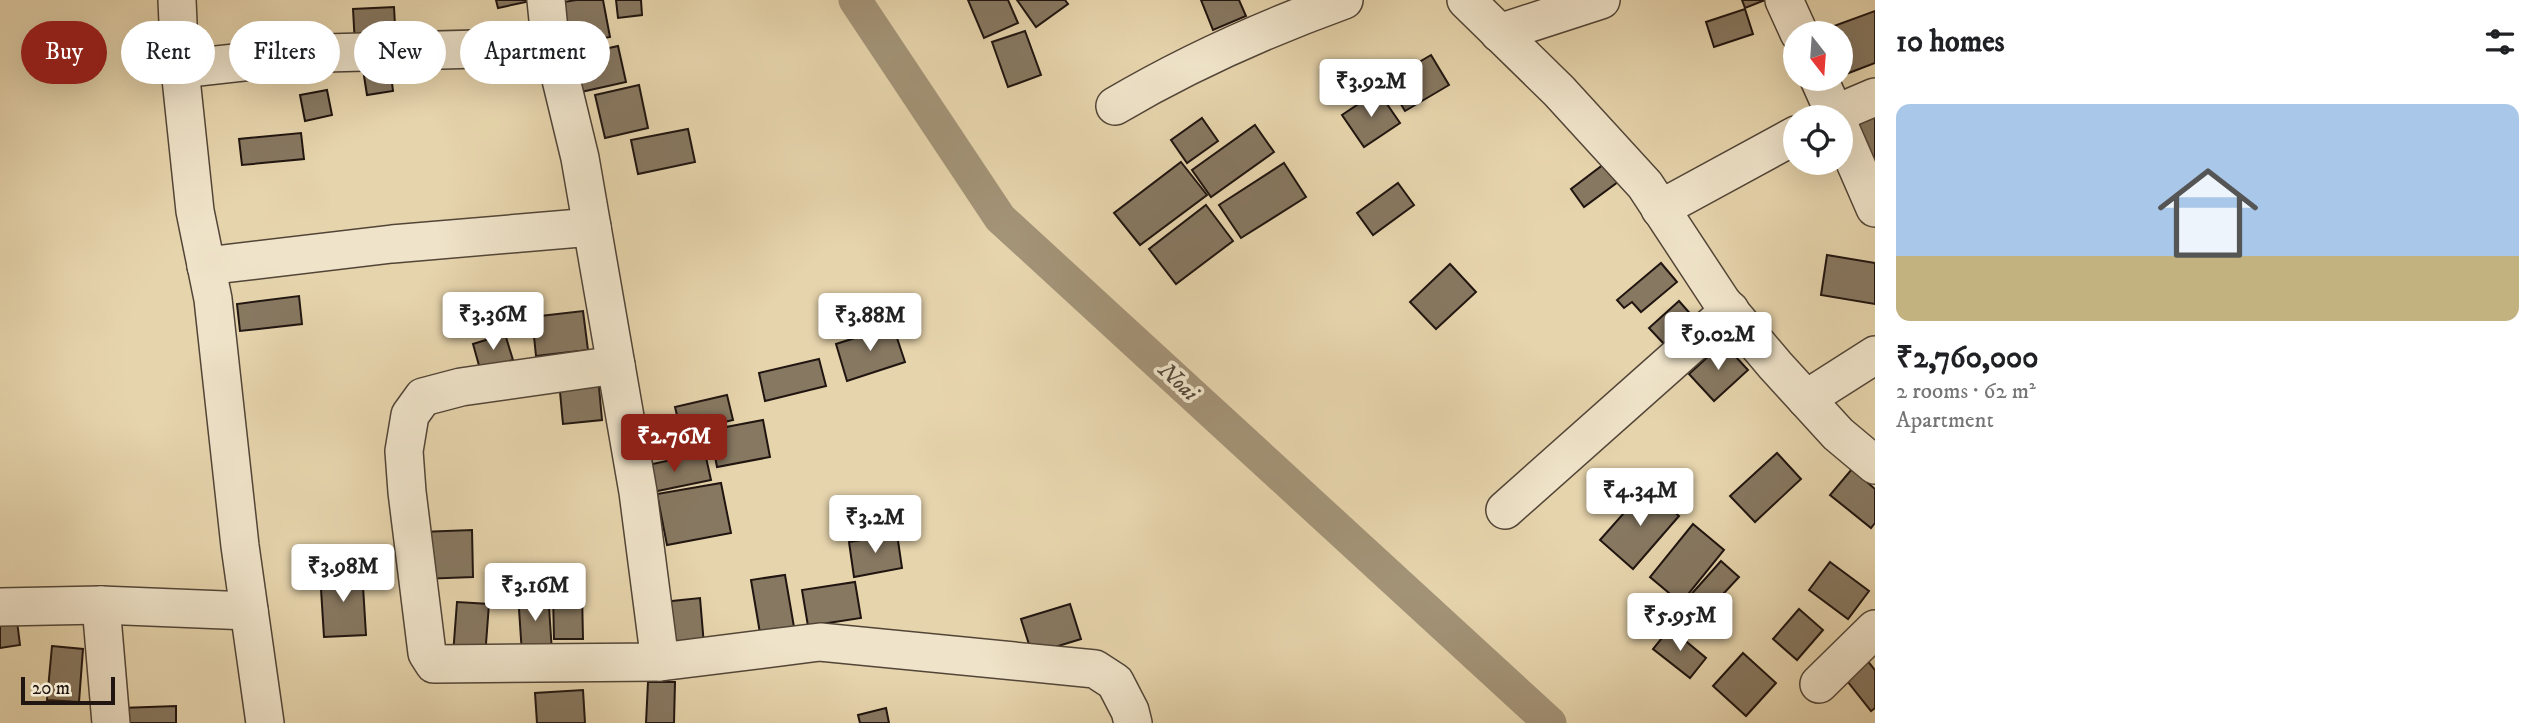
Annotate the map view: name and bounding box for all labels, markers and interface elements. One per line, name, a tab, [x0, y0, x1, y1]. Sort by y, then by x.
chip: Buy	[21, 21, 107, 84]
chip: Rent	[121, 21, 215, 84]
chip: Filters	[229, 21, 340, 84]
chip: New	[354, 21, 446, 84]
chip: Apartment	[460, 21, 610, 84]
north arrow	[1783, 21, 1853, 91]
map controls	[1783, 21, 1853, 175]
icon: filters	[2481, 23, 2519, 61]
text: 10 homes	[1896, 24, 2005, 61]
pin: ₹3.92M	[1314, 60, 1428, 119]
text: ₹3.92M	[1336, 67, 1406, 96]
button: locate	[1783, 105, 1853, 175]
icon: home	[2145, 150, 2271, 276]
pin: ₹3.36M	[436, 292, 550, 352]
pin: ₹3.88M	[813, 294, 927, 353]
text: ₹3.36M	[459, 300, 527, 329]
text: ₹3.88M	[834, 301, 906, 330]
pin: ₹9.02M	[1661, 312, 1775, 372]
text: ₹9.02M	[1681, 320, 1755, 349]
text: ₹2,760,000	[1896, 340, 2038, 377]
water label: Noai	[1151, 355, 1205, 409]
text: 2 rooms · 62 m²	[1896, 377, 2036, 406]
text: Apartment	[1896, 406, 1994, 435]
pin: ₹2.76M	[617, 414, 731, 474]
text: ₹2.76M	[637, 422, 711, 451]
pin: ₹4.34M	[1583, 468, 1697, 528]
text: ₹4.34M	[1602, 476, 1678, 505]
pin: ₹3.2M	[826, 496, 924, 555]
text: ₹3.2M	[845, 503, 905, 532]
pin: ₹3.98M	[286, 544, 400, 604]
text: ₹3.98M	[307, 552, 379, 581]
pin: ₹3.16M	[478, 564, 592, 623]
text: ₹3.16M	[501, 571, 569, 600]
pin: ₹5.95M	[1623, 594, 1737, 653]
text: ₹5.95M	[1643, 601, 1717, 630]
scale bar	[21, 674, 116, 706]
text: 20 m	[32, 677, 70, 700]

